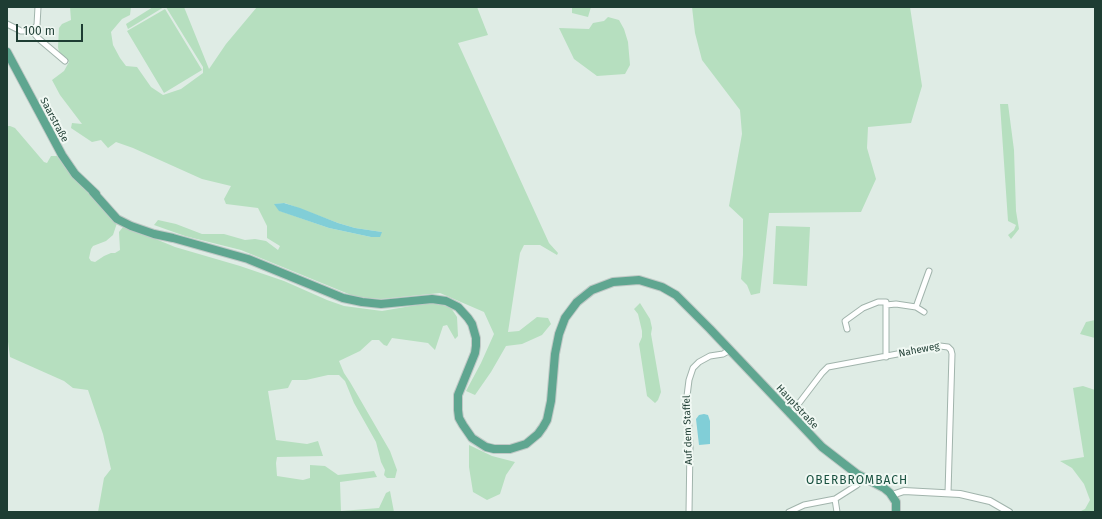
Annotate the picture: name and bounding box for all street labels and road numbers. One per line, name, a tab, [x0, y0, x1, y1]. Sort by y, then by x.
street label: Saarstraße	[37, 96, 71, 144]
street label: Naheweg	[898, 340, 940, 360]
street label: Hauptstraße	[773, 382, 821, 432]
street label: Auf dem Staffel	[681, 395, 695, 465]

